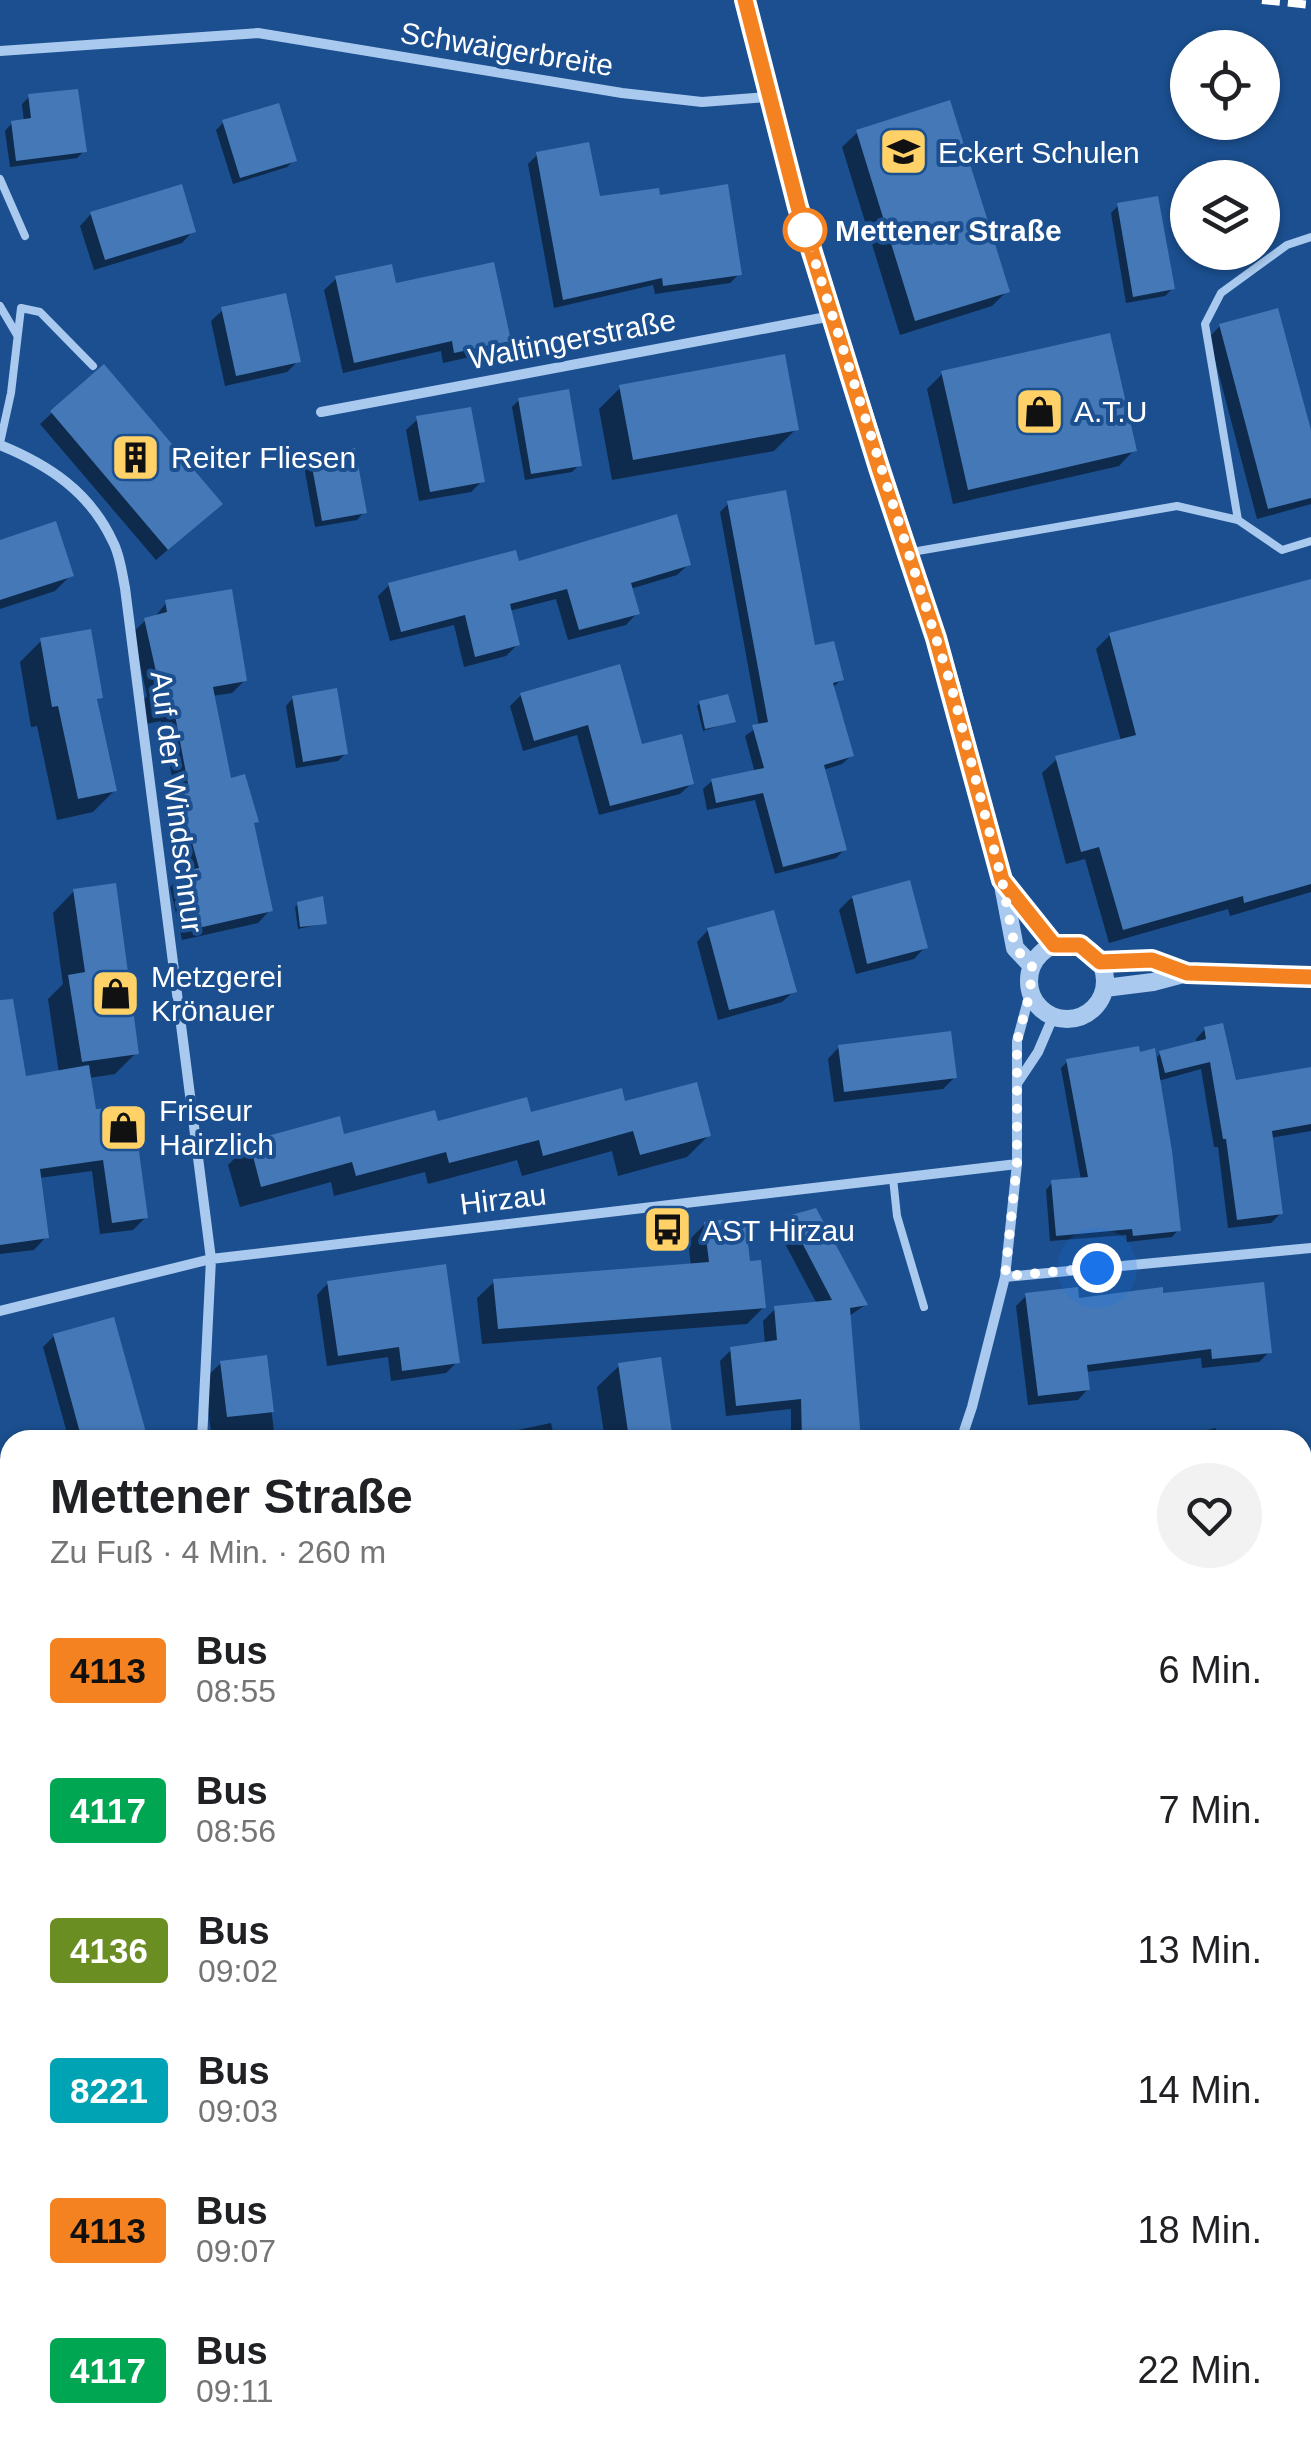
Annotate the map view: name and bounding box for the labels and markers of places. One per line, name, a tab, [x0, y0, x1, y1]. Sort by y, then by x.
school or university icon: Eckert Schulen	[877, 126, 929, 178]
place label: Eckert Schulen	[938, 136, 1140, 169]
marker: Mettener Straße	[784, 209, 826, 251]
place label: Mettener Straße	[835, 214, 1062, 247]
shop icon: A.T.U	[1013, 385, 1065, 437]
place label: A.T.U	[1074, 395, 1147, 428]
building icon: Reiter Fliesen	[110, 431, 162, 483]
place label: Reiter Fliesen	[171, 441, 356, 474]
place label: Metzgerei Krönauer	[151, 960, 283, 1027]
shop icon: Metzgerei Krönauer	[90, 967, 142, 1019]
place label: Friseur Hairzlich	[159, 1094, 274, 1161]
shop icon: Friseur Hairzlich	[98, 1101, 150, 1153]
bus stop icon: AST Hirzau	[641, 1204, 693, 1256]
place label: AST Hirzau	[702, 1214, 855, 1247]

